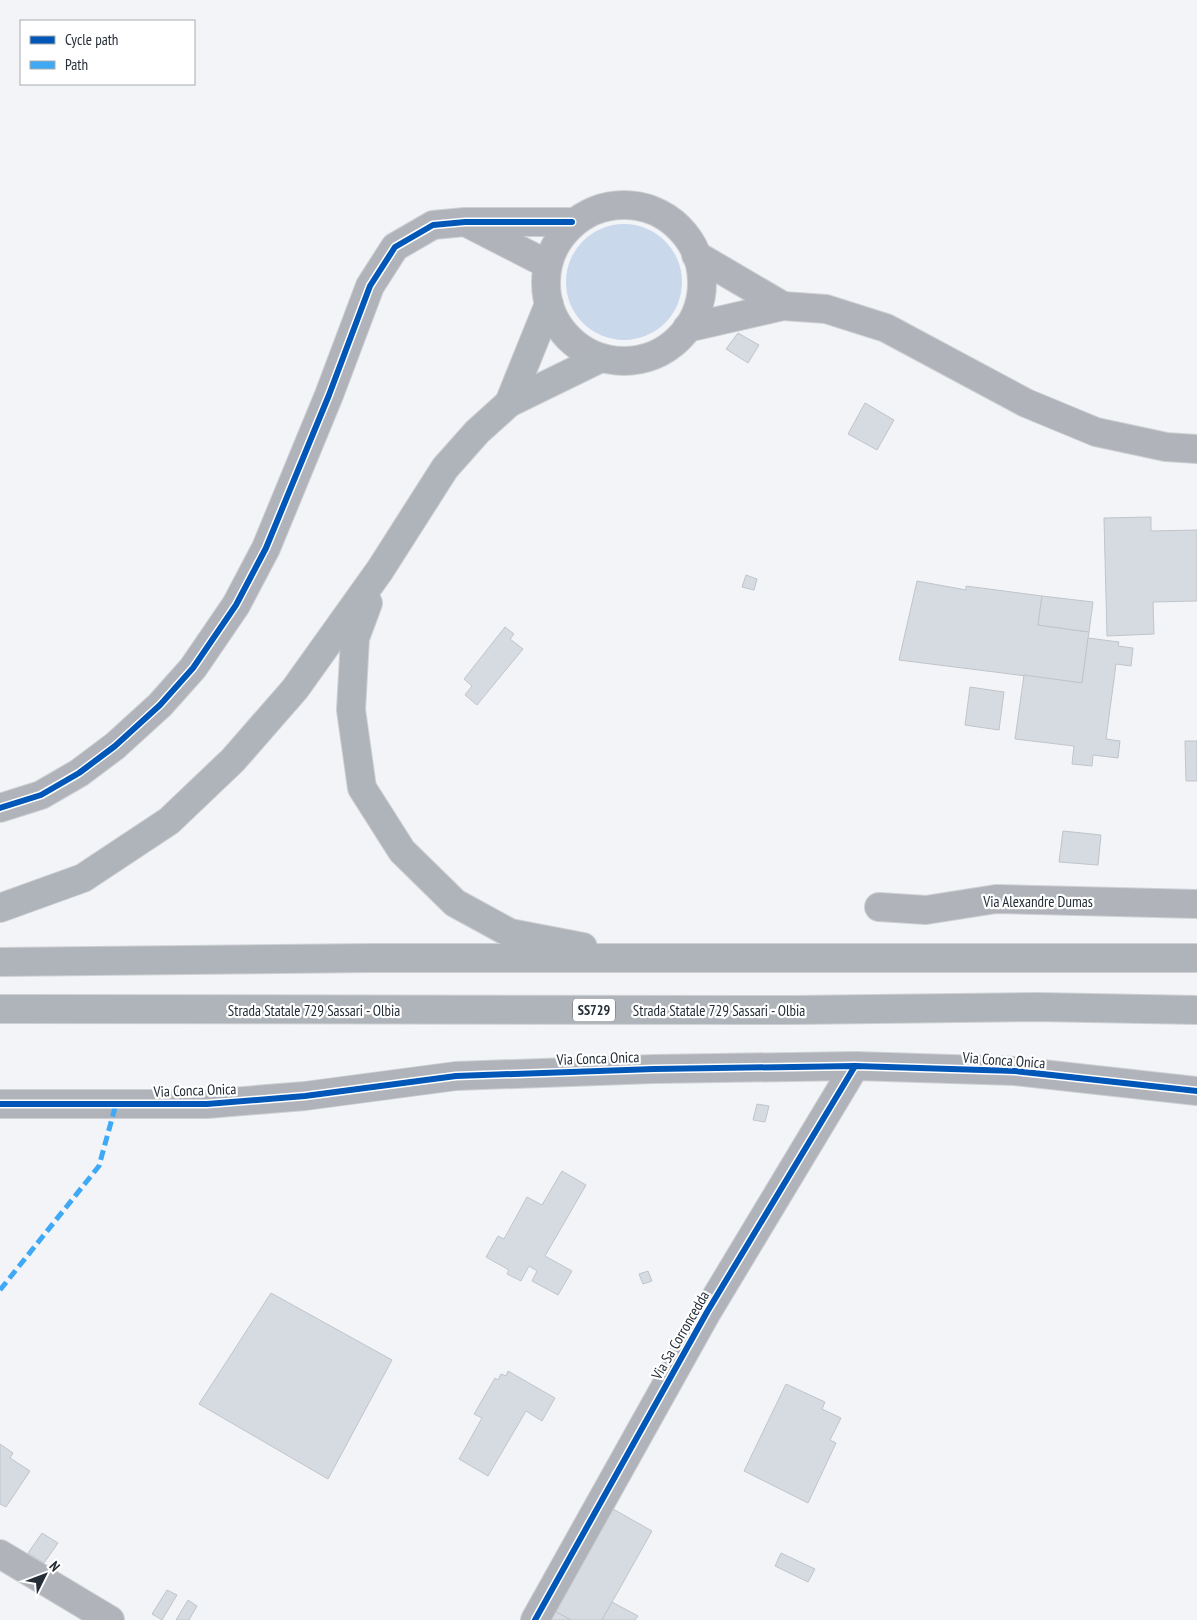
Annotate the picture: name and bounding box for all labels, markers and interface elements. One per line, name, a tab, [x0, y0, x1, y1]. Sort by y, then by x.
legend	[20, 20, 195, 85]
text: Cycle path	[65, 30, 118, 49]
text: Path	[65, 55, 88, 74]
street label: Via Alexandre Dumas	[982, 892, 1093, 911]
road number: SS729	[573, 998, 615, 1022]
street label: Strada Statale 729 Sassari - Olbia	[228, 1001, 400, 1020]
street label: Strada Statale 729 Sassari - Olbia	[633, 1001, 805, 1020]
street label: Via Conca Onica	[555, 1047, 640, 1069]
street label: Via Conca Onica	[961, 1048, 1046, 1072]
street label: Via Conca Onica	[152, 1079, 237, 1101]
street label: Via Sa Corroncedda	[646, 1287, 713, 1384]
north arrow	[20, 1550, 70, 1600]
text: N	[45, 1557, 64, 1575]

